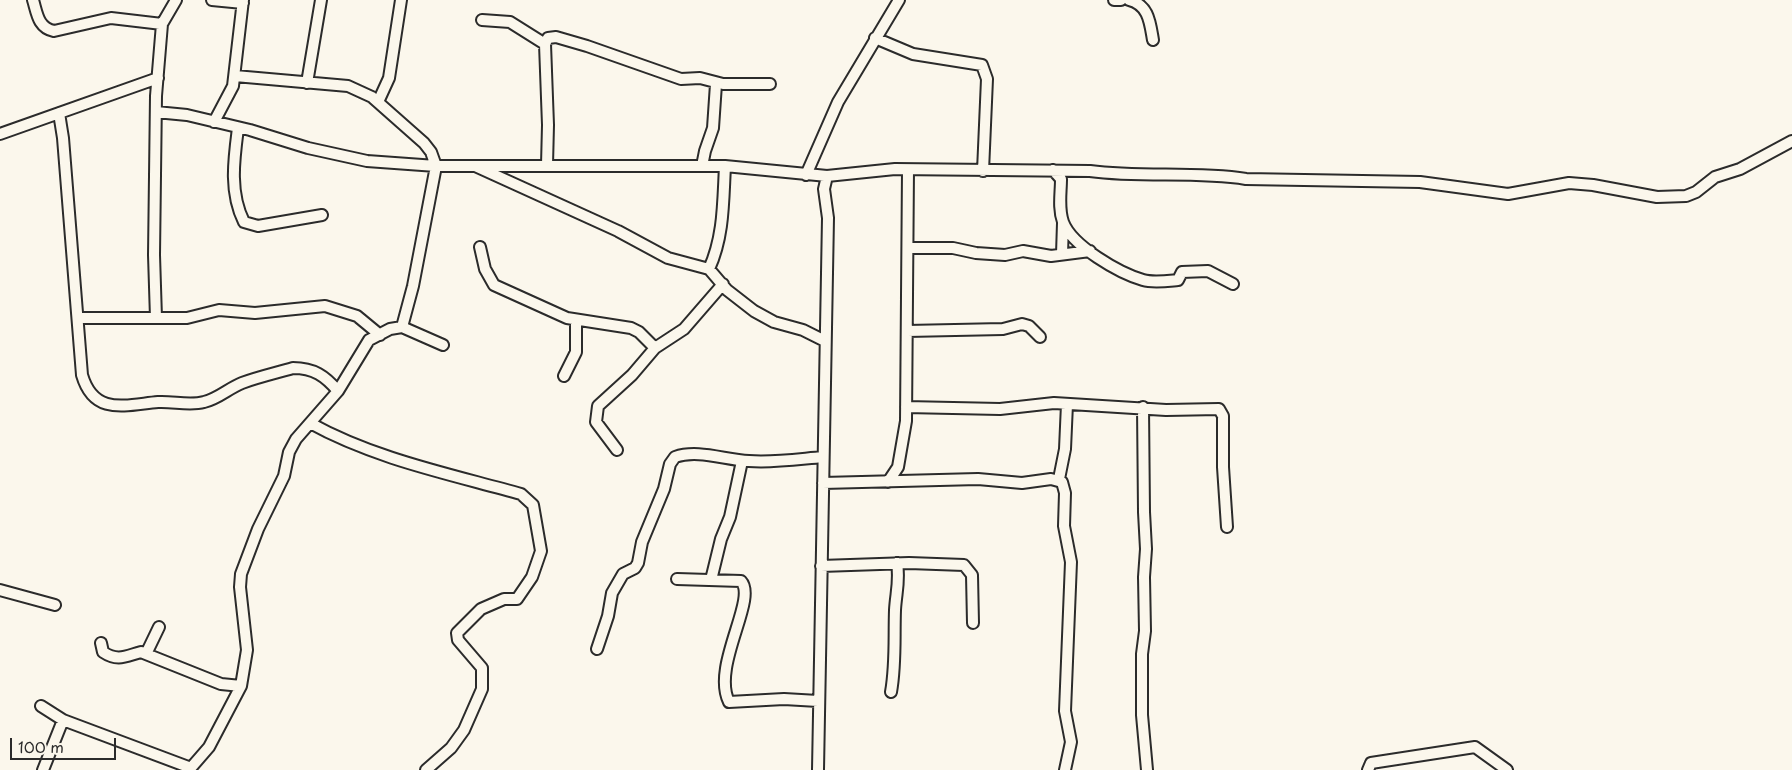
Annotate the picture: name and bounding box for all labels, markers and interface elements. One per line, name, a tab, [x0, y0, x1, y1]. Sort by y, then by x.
scale bar	[12, 728, 119, 760]
text: 100 m	[18, 735, 64, 758]

